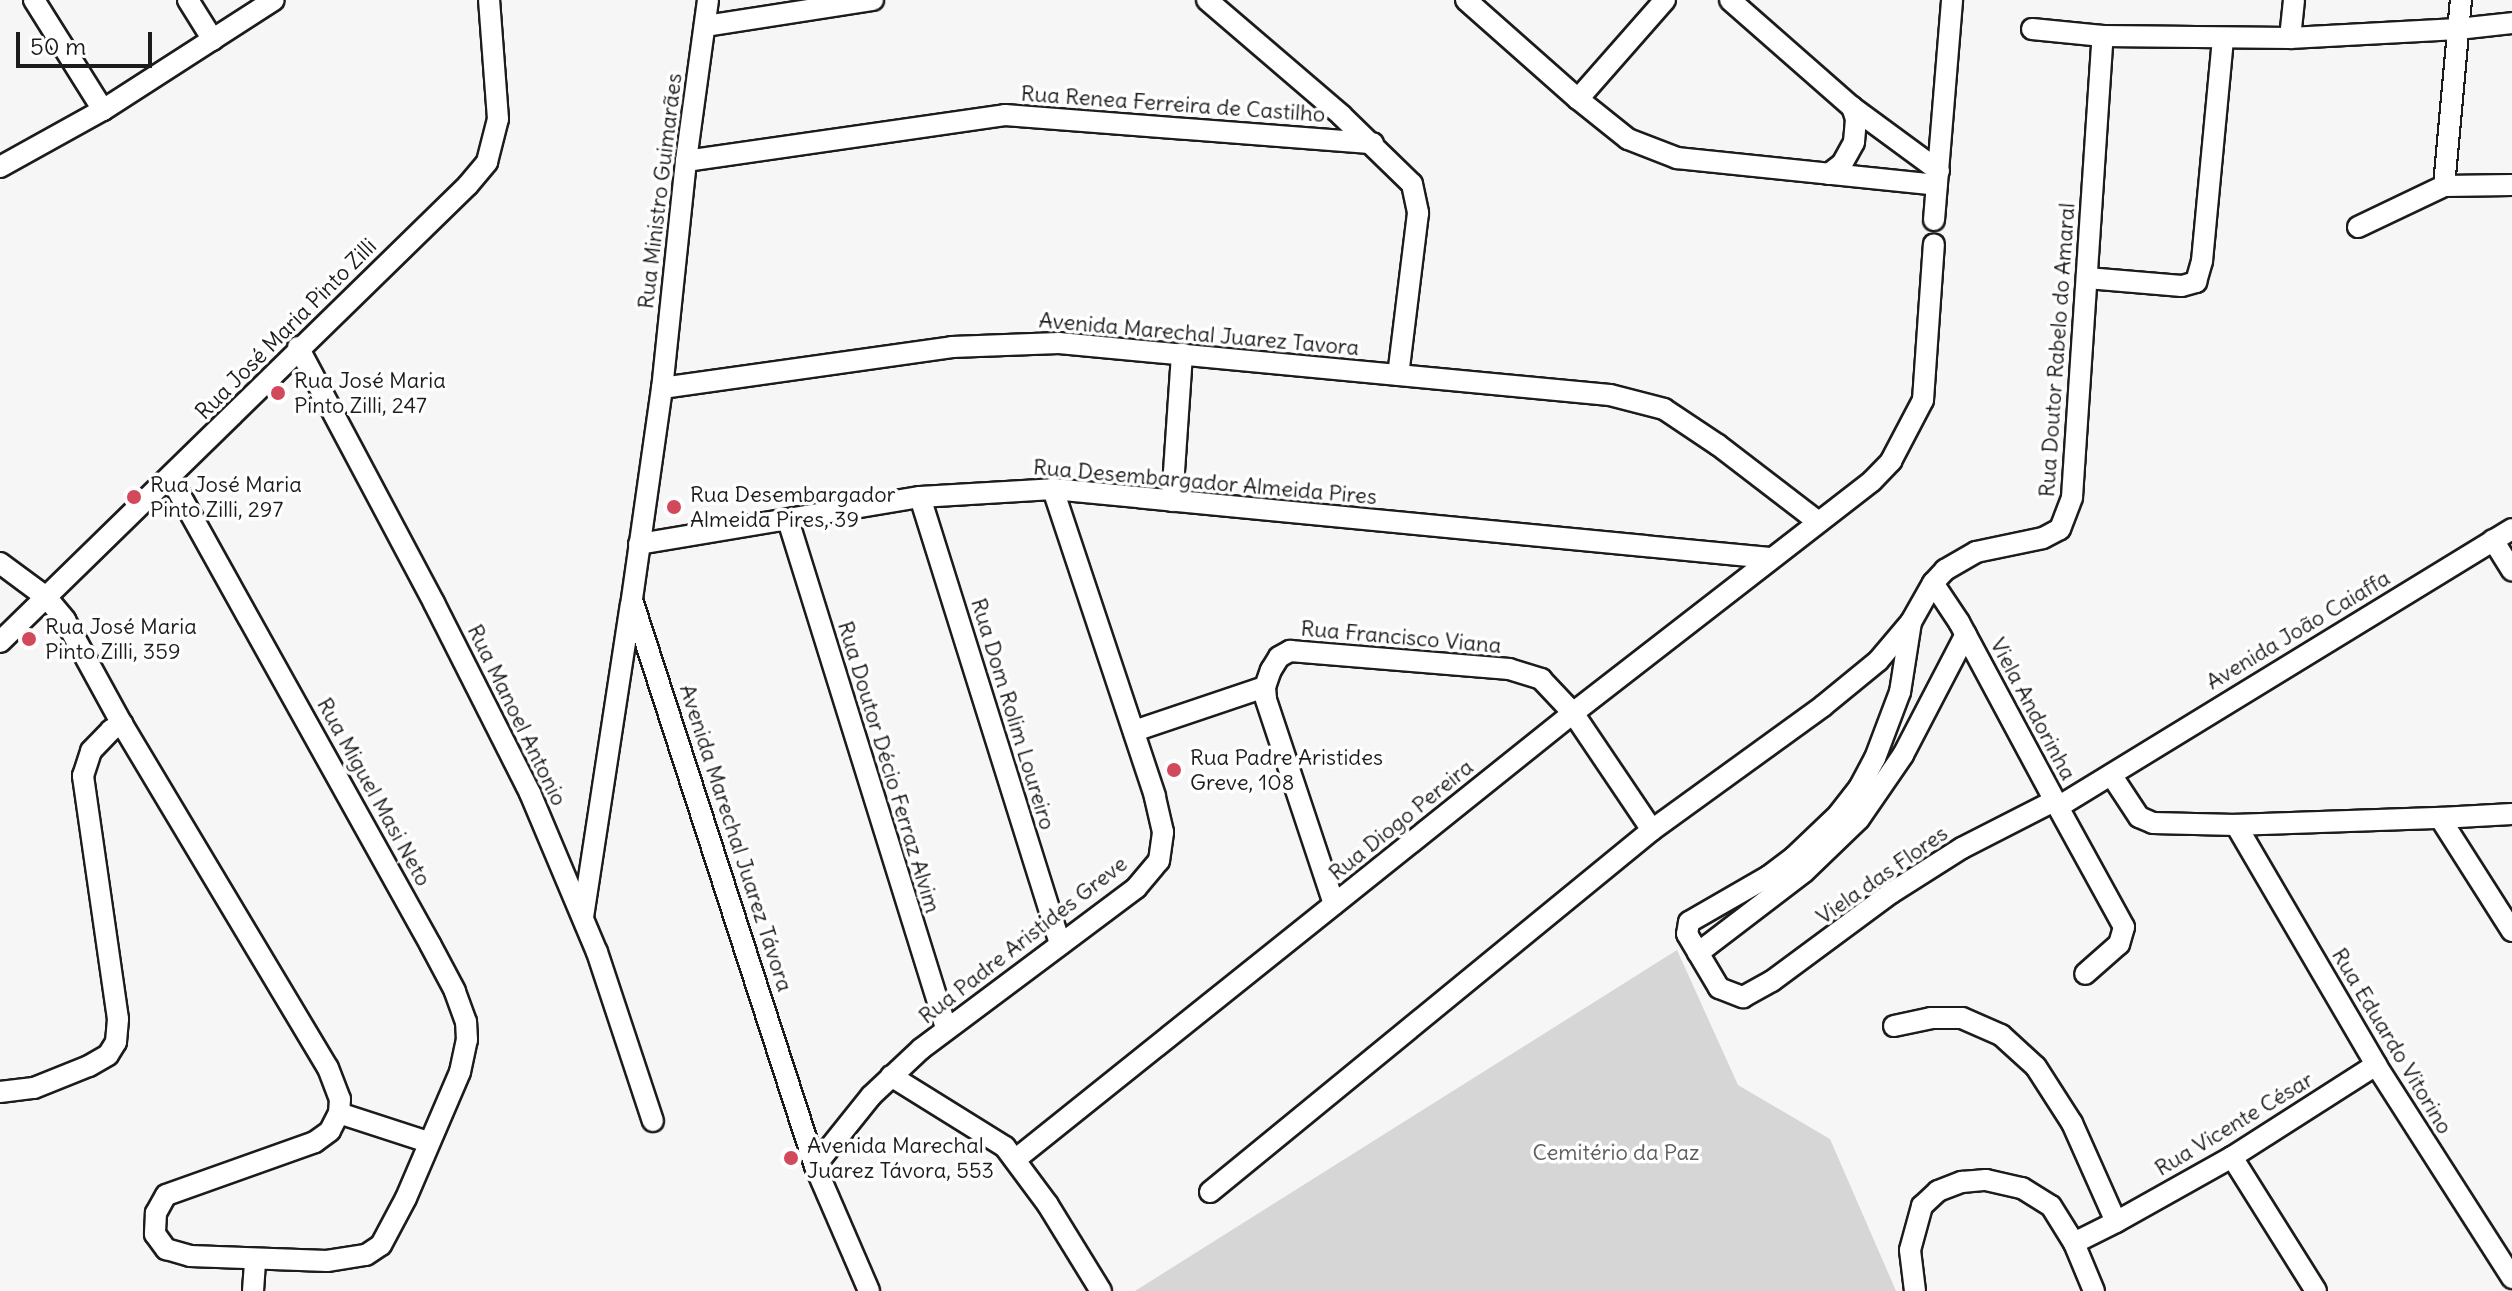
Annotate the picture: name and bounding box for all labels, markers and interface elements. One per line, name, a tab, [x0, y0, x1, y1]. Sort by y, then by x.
scale bar	[20, 16, 156, 66]
text: 50 m	[30, 31, 86, 61]
street label: Rua Ministro Guimarães	[632, 72, 688, 310]
street label: Rua Renea Ferreira de Castilho	[1020, 80, 1326, 128]
street label: Rua Doutor Rabelo do Amaral	[2034, 202, 2080, 498]
street label: Rua José Maria Pinto Zilli	[190, 233, 382, 425]
street label: Avenida Marechal Juarez Tavora	[1038, 307, 1360, 361]
place label: Rua José Maria Pinto Zilli, 247	[294, 367, 446, 418]
marker: Rua José Maria Pinto Zilli, 247	[269, 384, 287, 402]
street label: Rua Desembargador Almeida Pires	[1032, 454, 1378, 510]
place label: Rua José Maria Pinto Zilli, 297	[150, 471, 302, 522]
place label: Rua Desembargador Almeida Pires, 39	[690, 481, 896, 532]
marker: Rua José Maria Pinto Zilli, 297	[125, 488, 143, 506]
marker: Rua Desembargador Almeida Pires, 39	[665, 498, 683, 516]
street label: Avenida João Caiaffa	[2201, 565, 2395, 695]
street label: Rua Dom Rolim Loureiro	[965, 595, 1061, 833]
place label: Rua José Maria Pinto Zilli, 359	[45, 613, 197, 664]
street label: Rua Francisco Viana	[1300, 615, 1502, 659]
street label: Rua Doutor Décio Ferraz Alvim	[832, 618, 946, 916]
street label: Rua Manoel Antonio	[462, 620, 572, 810]
marker: Rua José Maria Pinto Zilli, 359	[20, 630, 38, 648]
street label: Viela Andorinha	[1984, 633, 2082, 785]
street label: Avenida Marechal Juarez Távora	[674, 681, 798, 995]
street label: Rua Miguel Masi Neto	[311, 693, 437, 891]
place label: Rua Padre Aristides Greve, 108	[1190, 744, 1383, 796]
street label: Rua Diogo Pereira	[1324, 754, 1478, 886]
marker: Rua Padre Aristides Greve, 108	[1165, 761, 1183, 779]
street label: Viela das Flores	[1811, 820, 1953, 930]
street label: Rua Padre Aristides Greve	[914, 851, 1132, 1029]
street label: Rua Eduardo Vitorino	[2326, 943, 2458, 1139]
street label: Rua Vicente César	[2150, 1066, 2318, 1182]
place label: Avenida Marechal Juarez Távora, 553	[807, 1132, 994, 1184]
park label: Cemitério da Paz	[1532, 1140, 1700, 1166]
marker: Avenida Marechal Juarez Távora, 553	[782, 1149, 800, 1167]

